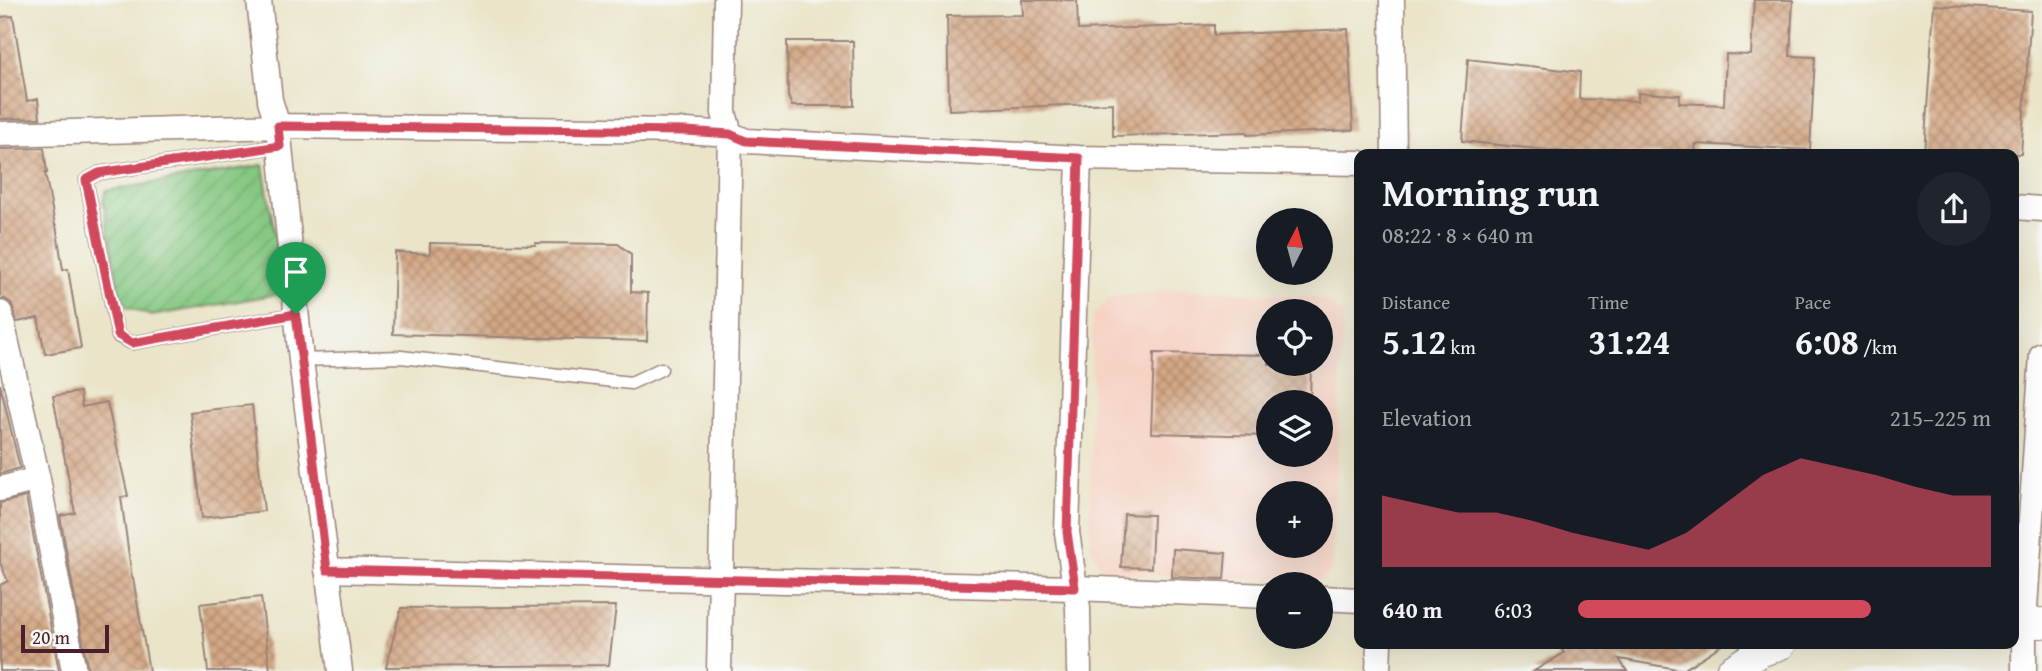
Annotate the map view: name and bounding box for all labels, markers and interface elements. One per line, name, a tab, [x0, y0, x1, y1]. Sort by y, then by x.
text: Morning run	[1382, 164, 1599, 220]
button: share	[1917, 172, 1991, 246]
north arrow	[1256, 208, 1334, 285]
map controls	[1256, 208, 1333, 649]
text: 08:22 · 8 × 640 m	[1382, 218, 1534, 251]
pin	[266, 242, 326, 314]
icon: arrive	[277, 253, 315, 291]
text: Distance	[1382, 288, 1450, 316]
text: Time	[1588, 288, 1629, 316]
text: Pace	[1795, 288, 1831, 316]
button: locate	[1256, 299, 1333, 376]
text: 5.12	[1382, 316, 1446, 367]
text: 31:24	[1588, 316, 1671, 367]
text: 6:08	[1795, 316, 1859, 367]
text: km	[1446, 333, 1476, 361]
text: /km	[1859, 333, 1897, 361]
button: layers	[1256, 390, 1333, 467]
text: Elevation	[1382, 401, 1472, 434]
text: 215–225 m	[1890, 401, 1991, 434]
button: +	[1256, 481, 1333, 558]
button: −	[1256, 572, 1333, 649]
text: 640 m	[1382, 593, 1443, 626]
text: 6:03	[1494, 593, 1533, 626]
scale bar	[21, 622, 108, 654]
text: 20 m	[32, 623, 70, 651]

